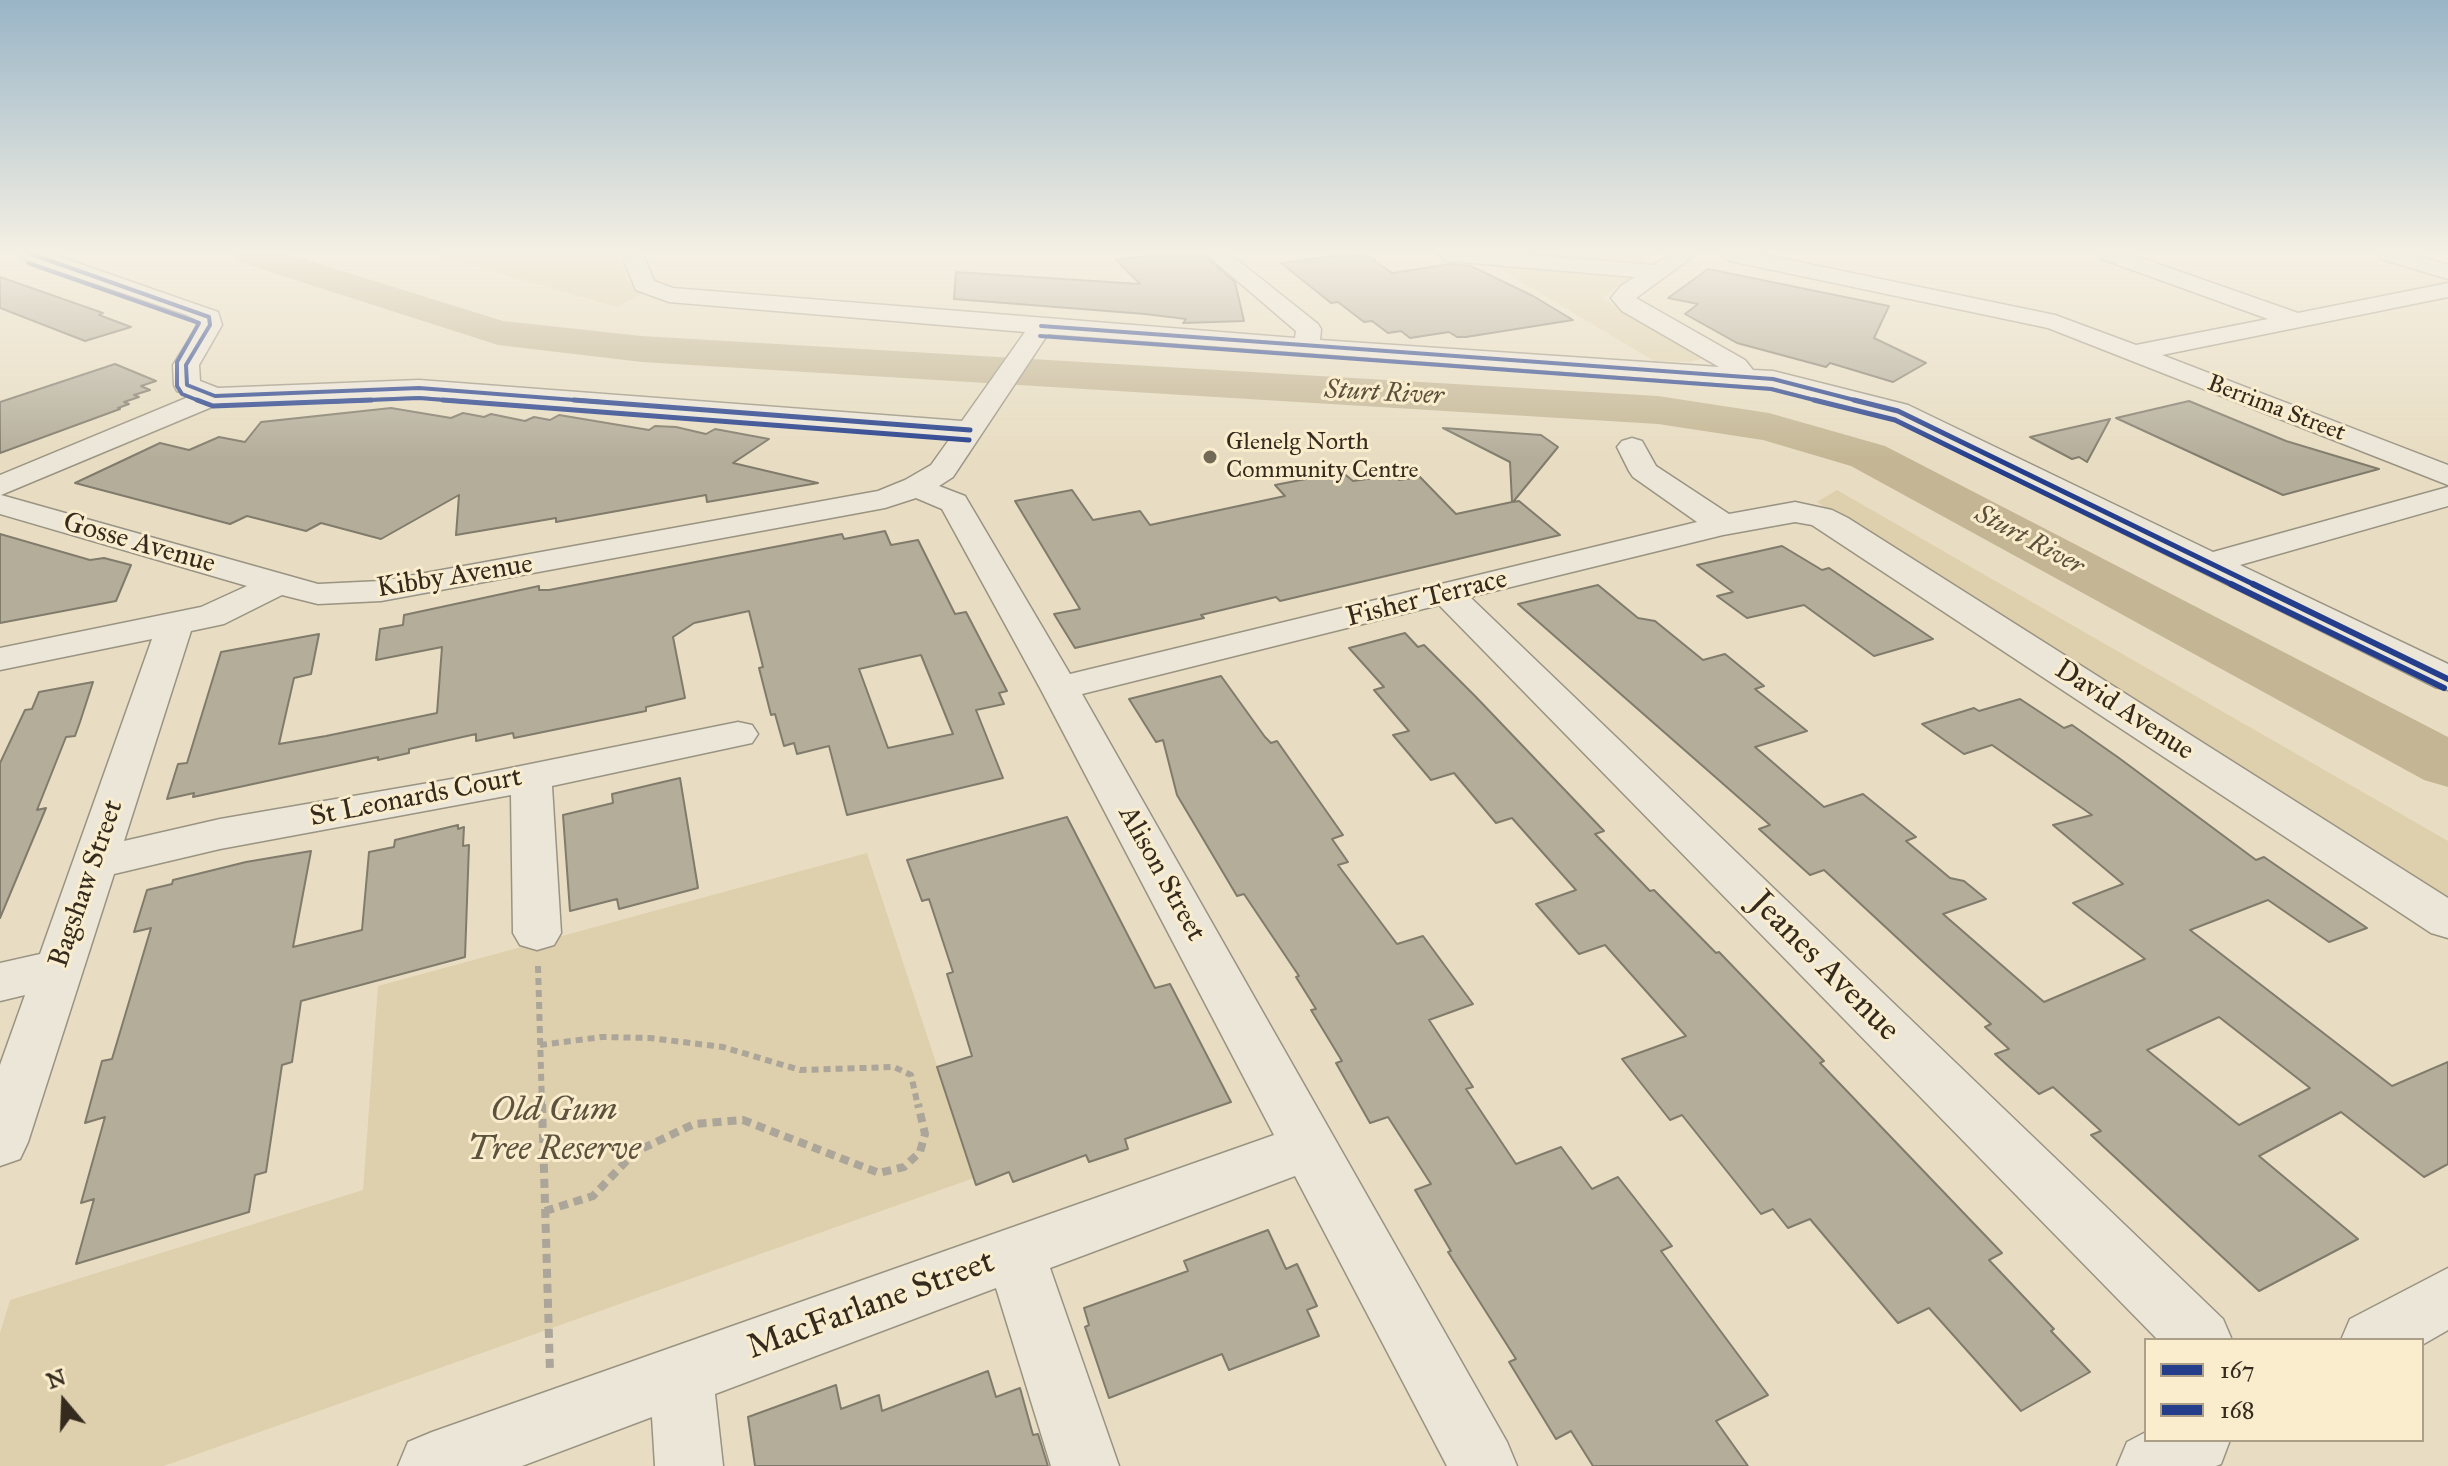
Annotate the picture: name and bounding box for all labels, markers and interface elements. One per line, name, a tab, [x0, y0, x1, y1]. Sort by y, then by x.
street label: Berrima Street	[2203, 369, 2349, 449]
water label: Sturt River	[1324, 375, 1444, 413]
place label: Glenelg North Community Centre	[1226, 429, 1418, 485]
marker: Glenelg North Community Centre	[1201, 448, 1219, 466]
water label: Sturt River	[1969, 499, 2089, 583]
street label: Gosse Avenue	[59, 506, 219, 582]
street label: Kibby Avenue	[375, 548, 535, 606]
street label: Fisher Terrace	[1343, 563, 1511, 635]
street label: David Avenue	[2048, 654, 2200, 768]
street label: St Leonards Court	[307, 761, 525, 835]
street label: Bagshaw Street	[43, 796, 131, 972]
street label: Alison Street	[1110, 801, 1212, 947]
street label: Jeanes Avenue	[1740, 883, 1908, 1051]
park label: Old Gum Tree Reserve	[467, 1092, 641, 1172]
street label: MacFarlane Street	[742, 1242, 1000, 1370]
legend	[2144, 1338, 2424, 1442]
text: 167	[2220, 1355, 2255, 1385]
north arrow	[24, 1362, 104, 1442]
text: N	[43, 1363, 69, 1395]
text: 168	[2220, 1395, 2254, 1425]

